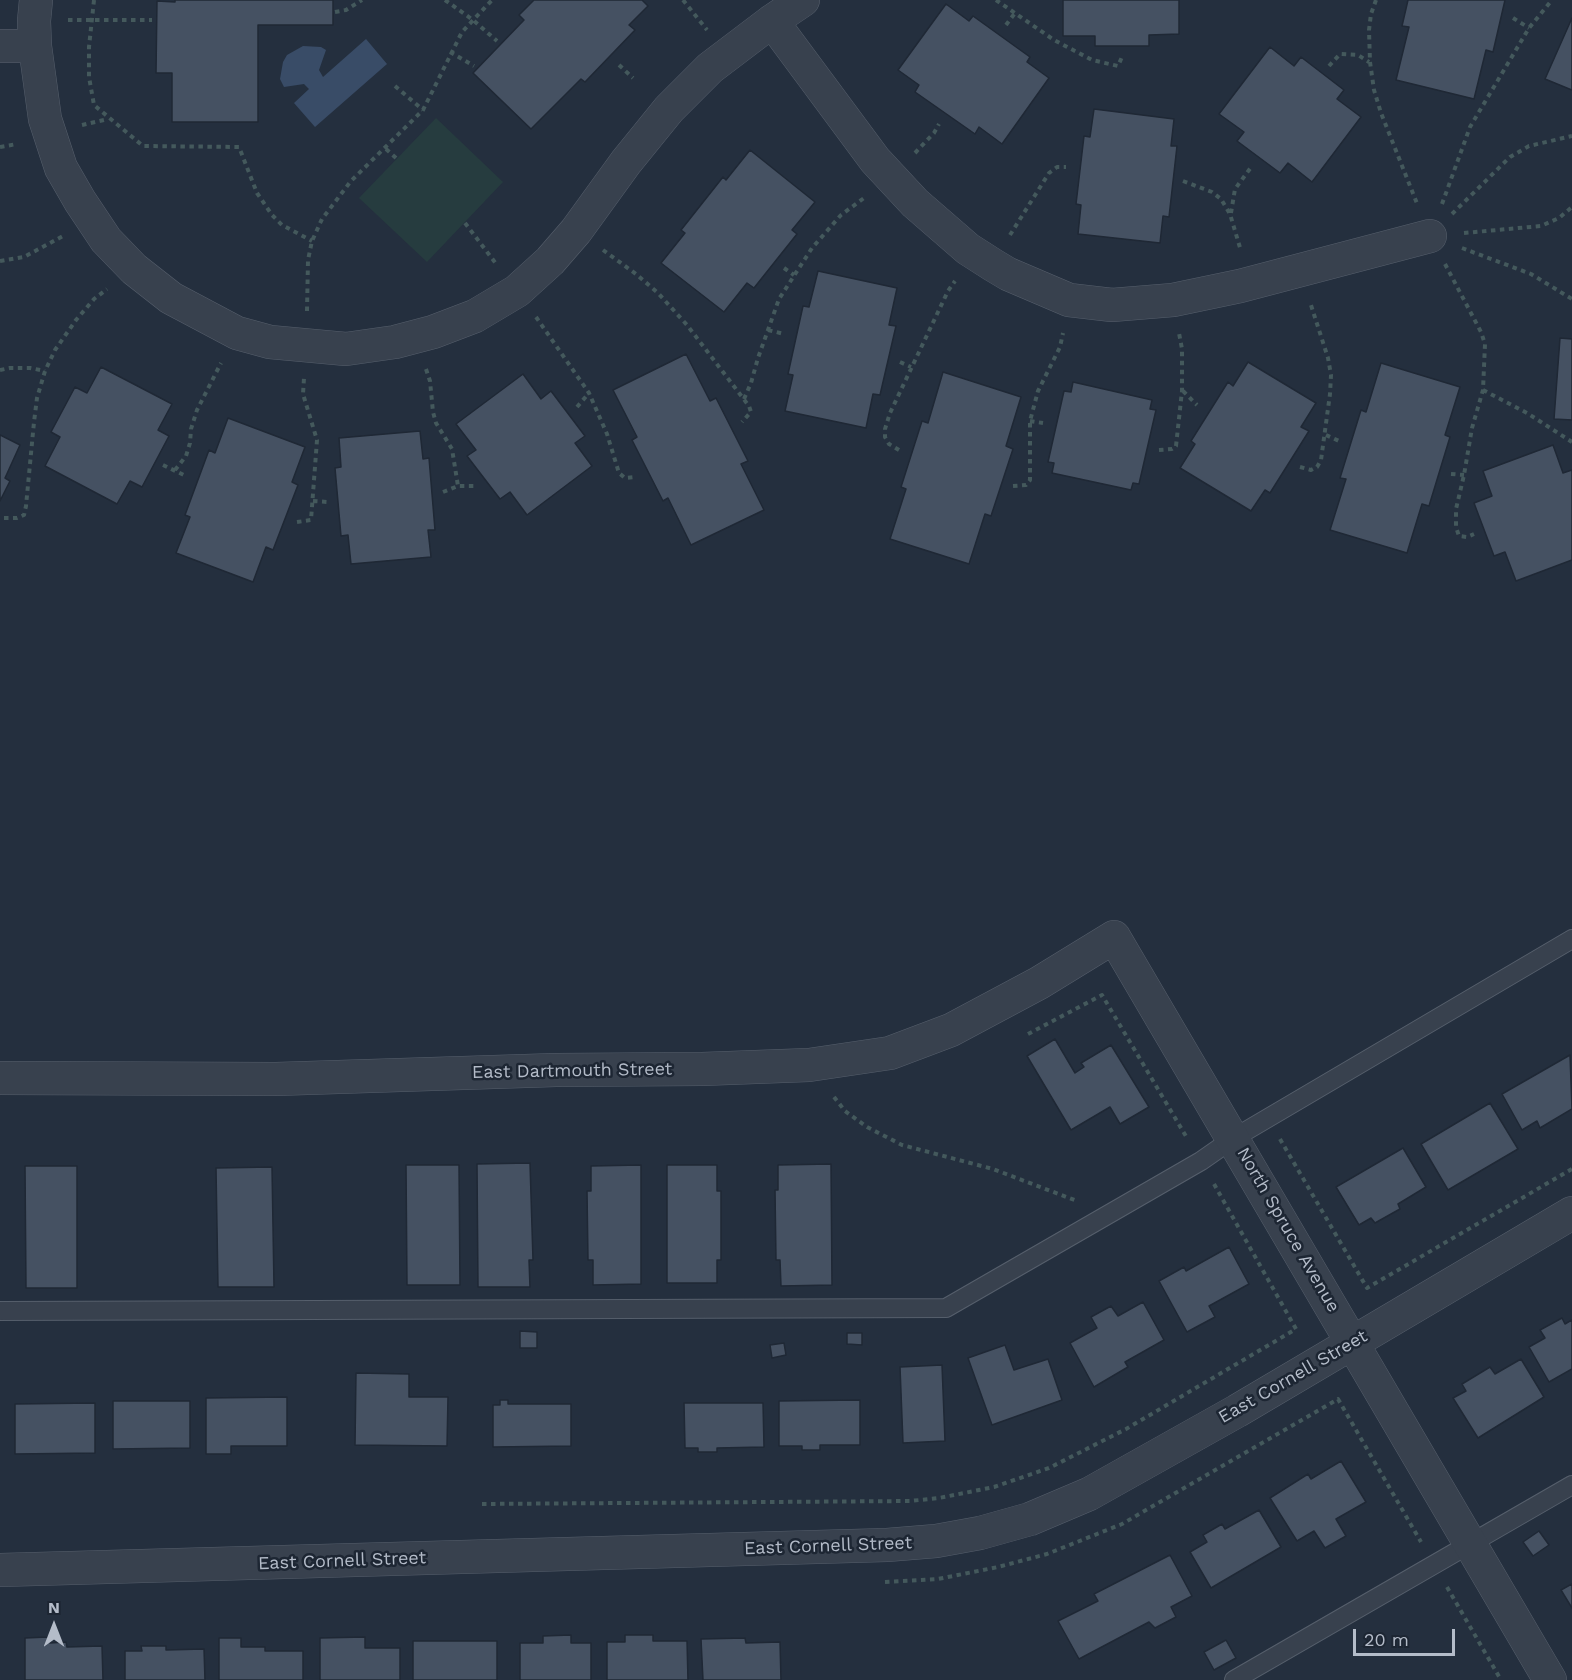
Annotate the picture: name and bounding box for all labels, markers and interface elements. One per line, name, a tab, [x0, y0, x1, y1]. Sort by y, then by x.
street label: East Dartmouth Street	[472, 1058, 672, 1084]
street label: North Spruce Avenue	[1232, 1144, 1344, 1316]
street label: East Cornell Street	[1215, 1326, 1371, 1428]
street label: East Cornell Street	[744, 1532, 912, 1560]
street label: East Cornell Street	[258, 1547, 426, 1575]
north arrow	[24, 1596, 84, 1656]
text: N	[48, 1598, 60, 1617]
scale bar	[1356, 1617, 1458, 1655]
text: 20 m	[1364, 1629, 1409, 1650]

